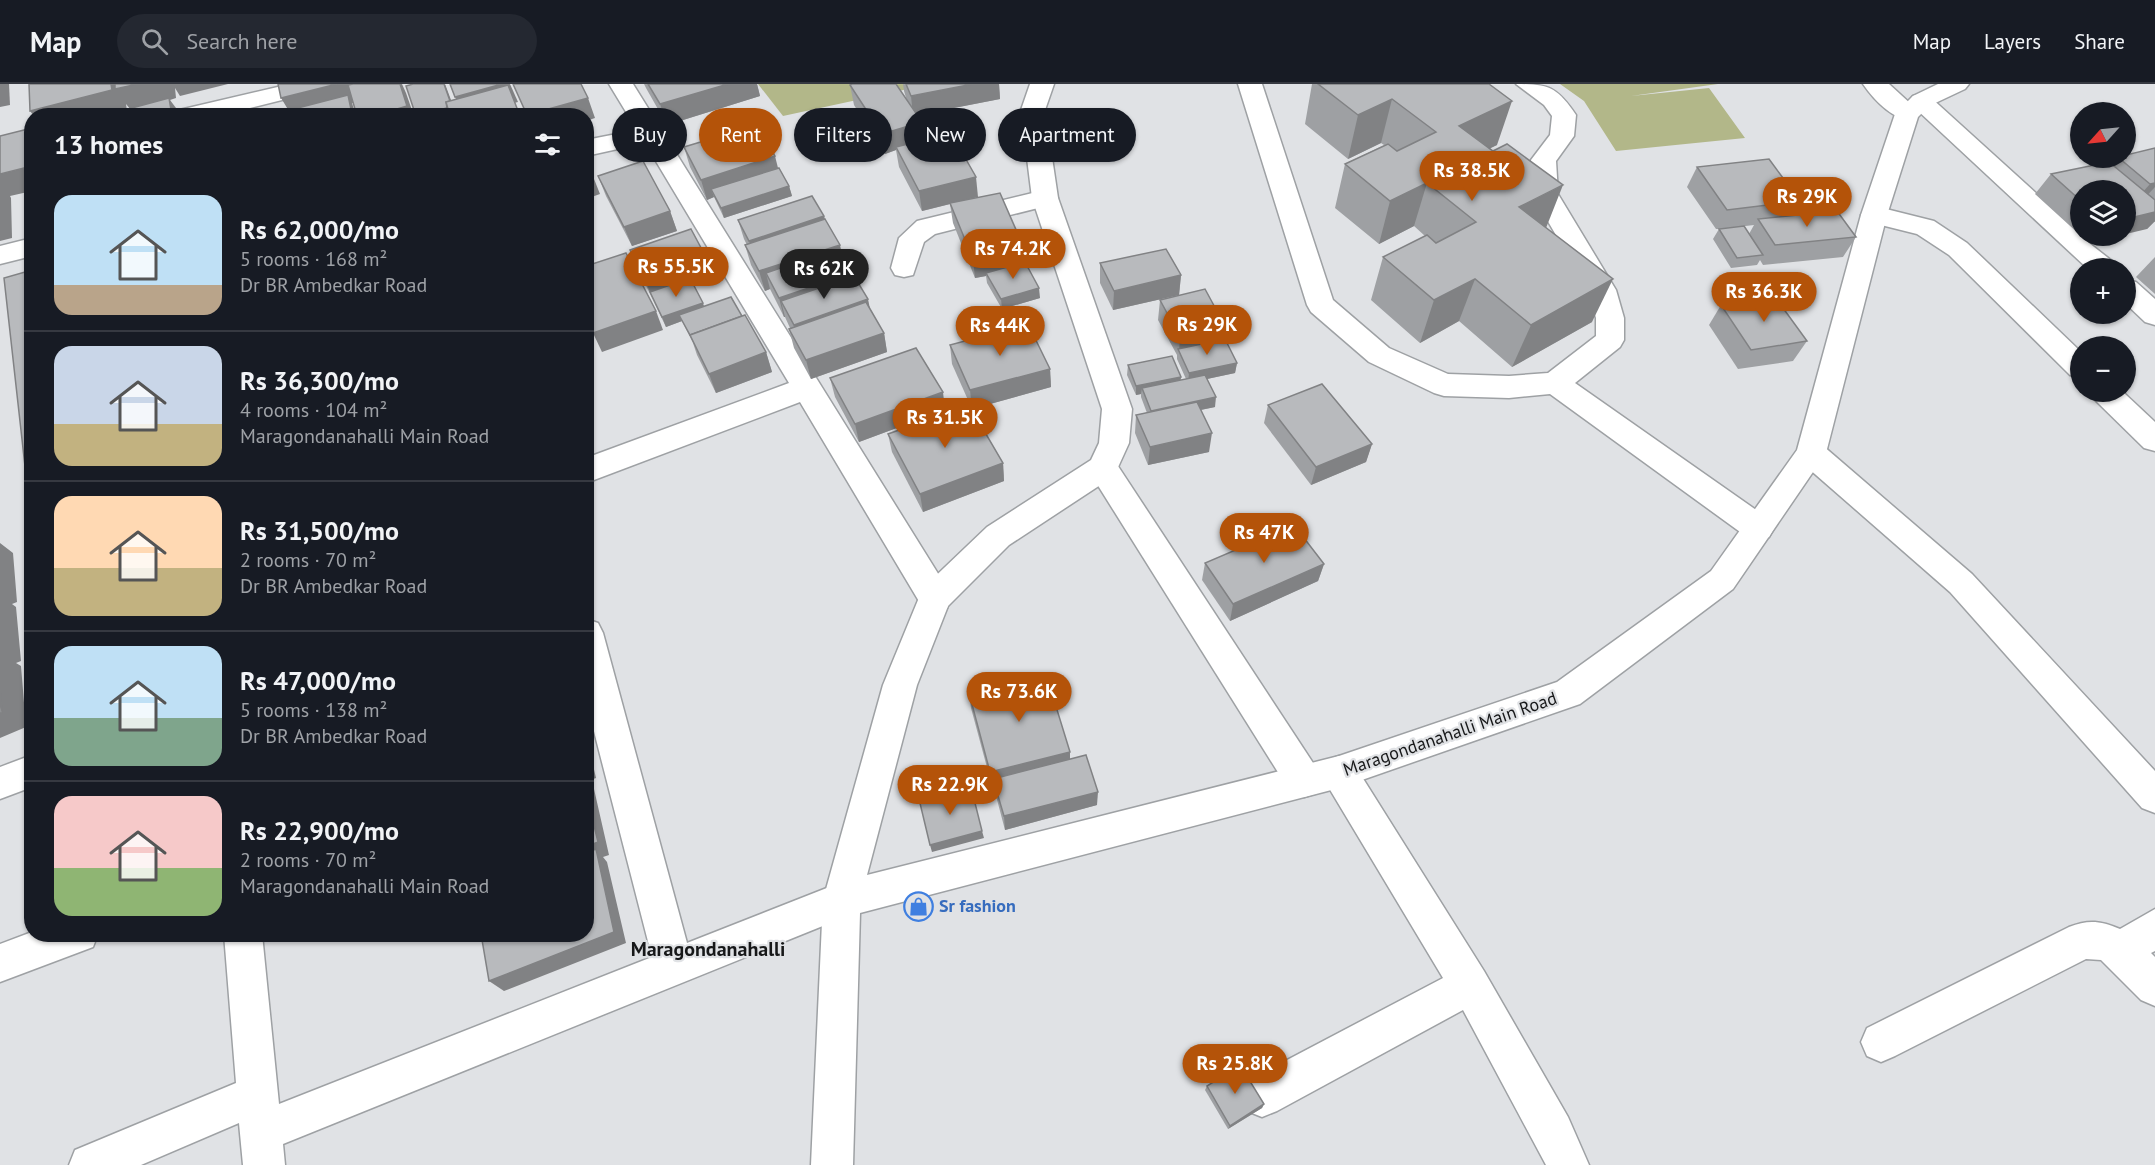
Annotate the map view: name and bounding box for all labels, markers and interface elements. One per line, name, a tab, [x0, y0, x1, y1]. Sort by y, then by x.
search box	[117, 14, 537, 68]
text: Map	[30, 23, 81, 60]
icon: search	[138, 25, 171, 58]
text: Search here	[186, 27, 297, 55]
text: Map	[1913, 28, 1951, 55]
text: Layers	[1984, 28, 2041, 55]
text: Share	[2074, 28, 2125, 55]
north arrow	[2070, 102, 2136, 168]
map controls	[2070, 102, 2136, 402]
chip: Buy	[612, 108, 687, 162]
chip: Rent	[699, 108, 782, 162]
chip: Filters	[794, 108, 892, 162]
chip: New	[904, 108, 986, 162]
chip: Apartment	[998, 108, 1136, 162]
text: 13 homes	[54, 128, 163, 161]
icon: filters	[531, 128, 564, 161]
pin: Rs 38.5K	[1410, 151, 1534, 202]
text: Rs 38.5K	[1434, 157, 1510, 183]
pin: Rs 29K	[1758, 177, 1856, 228]
button: layers	[2070, 180, 2136, 246]
text: Rs 29K	[1777, 183, 1837, 209]
text: Rs 62,000/mo	[240, 213, 399, 246]
icon: home	[102, 219, 174, 291]
pin: Rs 74.2K	[951, 229, 1075, 280]
text: Rs 74.2K	[975, 235, 1051, 261]
text: 5 rooms · 168 m²	[240, 246, 387, 272]
pin: Rs 55.5K	[614, 247, 738, 298]
pin: Rs 62K	[775, 249, 873, 300]
text: Rs 55.5K	[638, 253, 714, 279]
text: Rs 62K	[794, 255, 854, 281]
button: +	[2070, 258, 2136, 324]
text: Dr BR Ambedkar Road	[240, 272, 427, 298]
pin: Rs 36.3K	[1702, 272, 1826, 323]
text: Rs 36.3K	[1726, 278, 1802, 304]
pin: Rs 29K	[1158, 305, 1256, 356]
pin: Rs 44K	[951, 306, 1049, 357]
text: Rs 29K	[1177, 311, 1237, 337]
text: Rs 44K	[970, 312, 1030, 338]
button: −	[2070, 336, 2136, 402]
text: Rs 36,300/mo	[240, 364, 399, 397]
icon: home	[102, 370, 174, 442]
text: 4 rooms · 104 m²	[240, 397, 387, 423]
pin: Rs 31.5K	[883, 398, 1007, 449]
text: Rs 31.5K	[907, 404, 983, 430]
text: Maragondanahalli Main Road	[240, 423, 489, 449]
pin: Rs 47K	[1215, 513, 1313, 564]
text: Rs 31,500/mo	[240, 514, 399, 547]
text: Rs 47K	[1234, 519, 1294, 545]
icon: home	[102, 520, 174, 592]
text: 2 rooms · 70 m²	[240, 547, 376, 573]
text: Dr BR Ambedkar Road	[240, 573, 427, 599]
text: Rs 47,000/mo	[240, 664, 396, 697]
icon: home	[102, 670, 174, 742]
pin: Rs 73.6K	[957, 672, 1081, 723]
text: Rs 73.6K	[981, 678, 1057, 704]
street label: Maragondanahalli Main Road	[1340, 686, 1560, 781]
text: 5 rooms · 138 m²	[240, 697, 387, 723]
text: Dr BR Ambedkar Road	[240, 723, 427, 749]
pin: Rs 22.9K	[888, 765, 1012, 816]
text: Rs 22.9K	[912, 771, 988, 797]
text: Rs 22,900/mo	[240, 814, 399, 847]
icon: home	[102, 820, 174, 892]
text: 2 rooms · 70 m²	[240, 847, 376, 873]
text: Maragondanahalli Main Road	[240, 873, 489, 899]
shop icon: Sr fashion	[902, 890, 934, 922]
place label: Sr fashion	[939, 894, 1016, 917]
district label: Maragondanahalli	[631, 936, 785, 962]
pin: Rs 25.8K	[1173, 1044, 1297, 1095]
text: Rs 25.8K	[1197, 1050, 1273, 1076]

